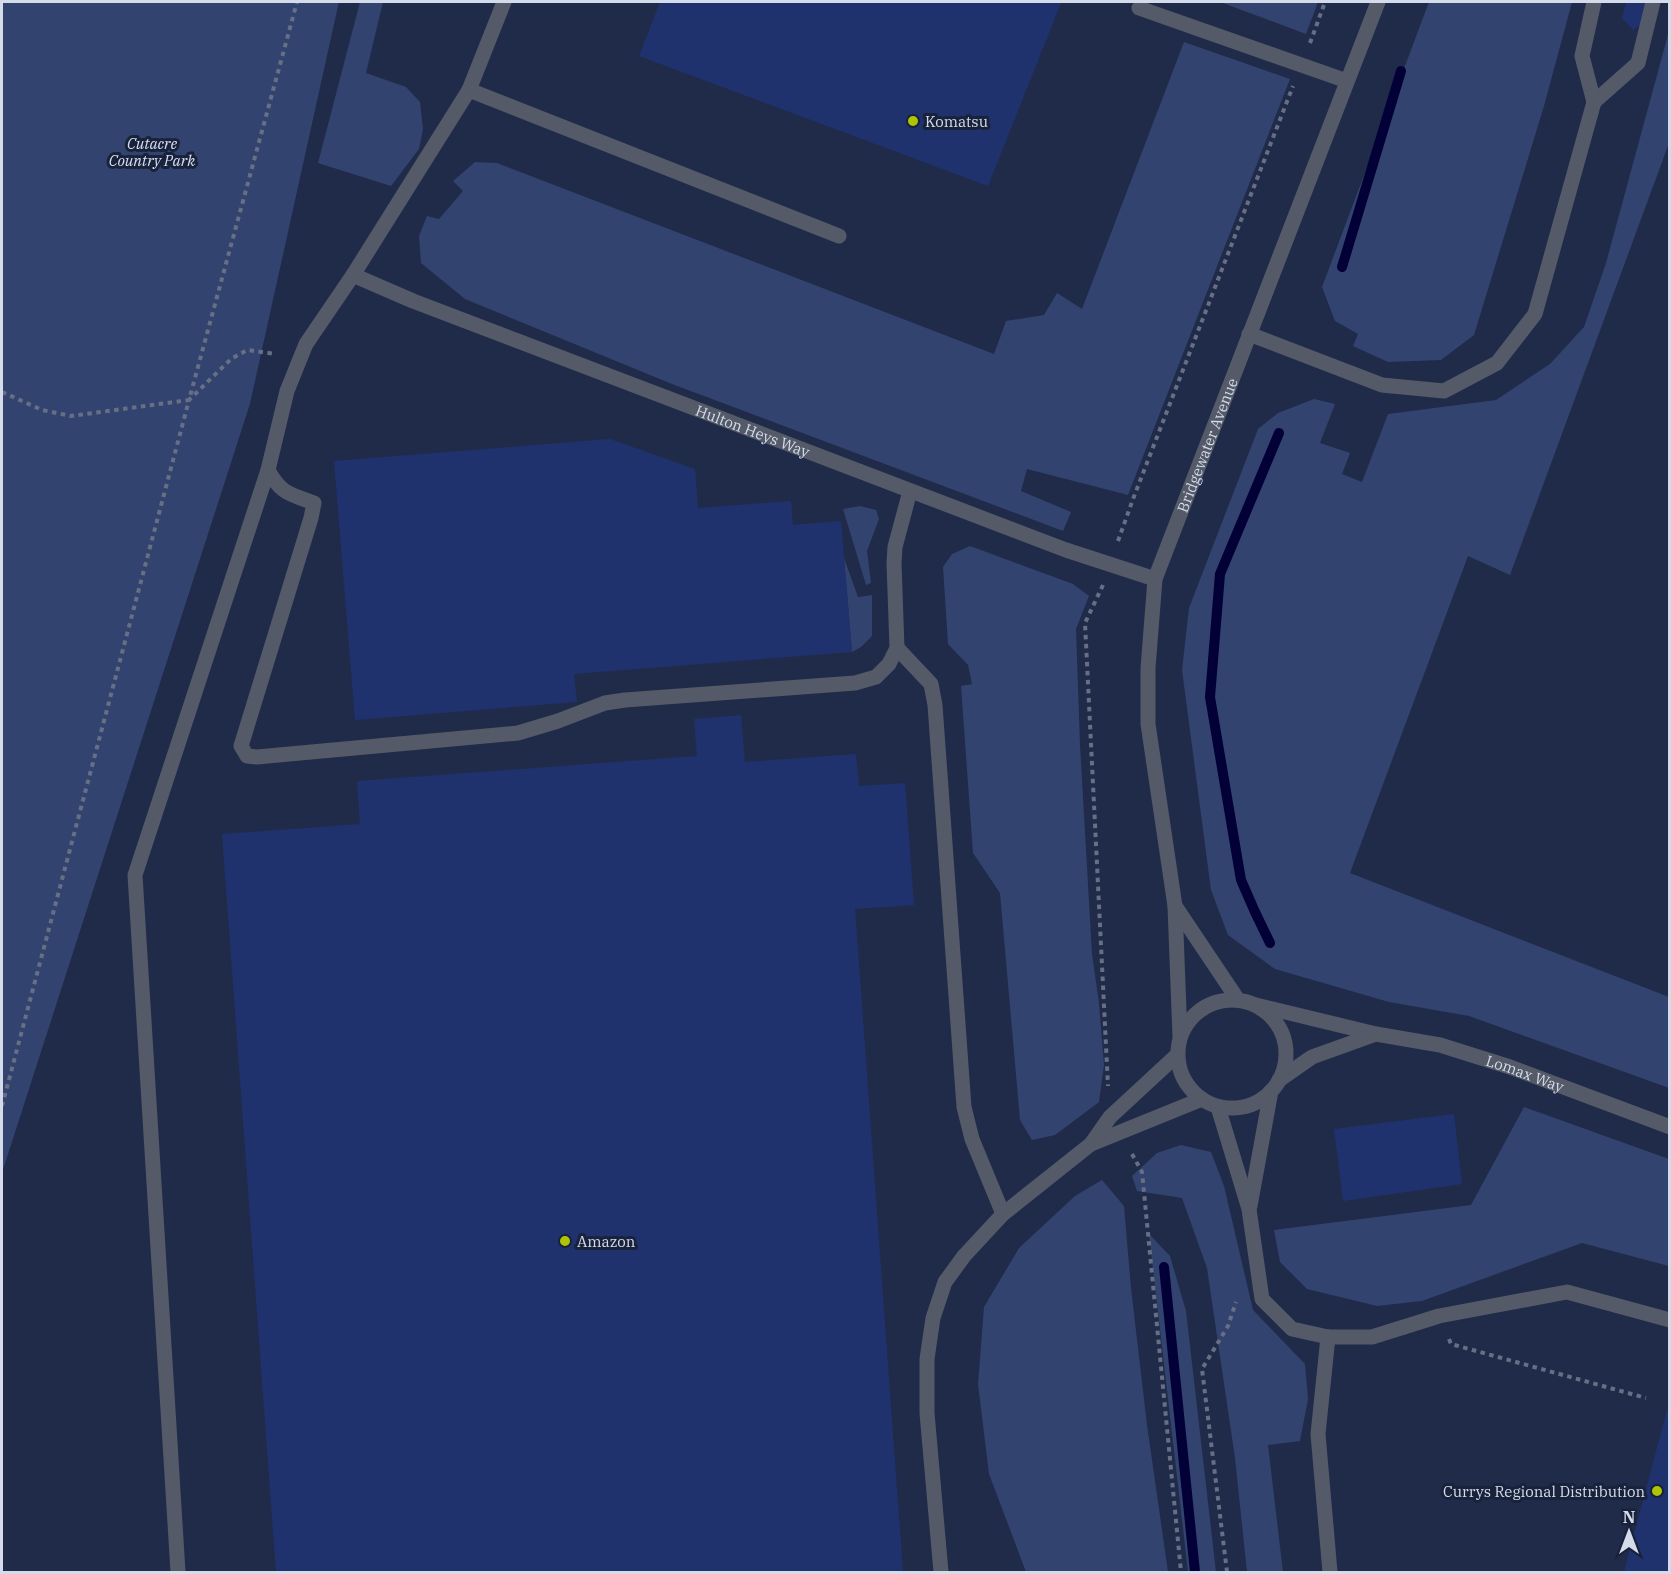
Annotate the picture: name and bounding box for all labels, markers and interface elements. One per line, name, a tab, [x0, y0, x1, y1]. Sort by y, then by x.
place label: Komatsu	[925, 112, 988, 131]
marker: Komatsu	[906, 114, 920, 128]
park label: Cutacre Country Park	[109, 134, 195, 170]
street label: Bridgewater Avenue	[1172, 375, 1241, 515]
street label: Hulton Heys Way	[693, 400, 812, 461]
street label: Lomax Way	[1484, 1051, 1567, 1096]
place label: Amazon	[577, 1232, 636, 1251]
marker: Amazon	[558, 1234, 572, 1248]
place label: Currys Regional Distribution	[1443, 1482, 1645, 1501]
marker: Currys Regional Distribution	[1650, 1484, 1664, 1498]
north arrow	[1599, 1502, 1659, 1562]
text: N	[1623, 1507, 1635, 1527]

